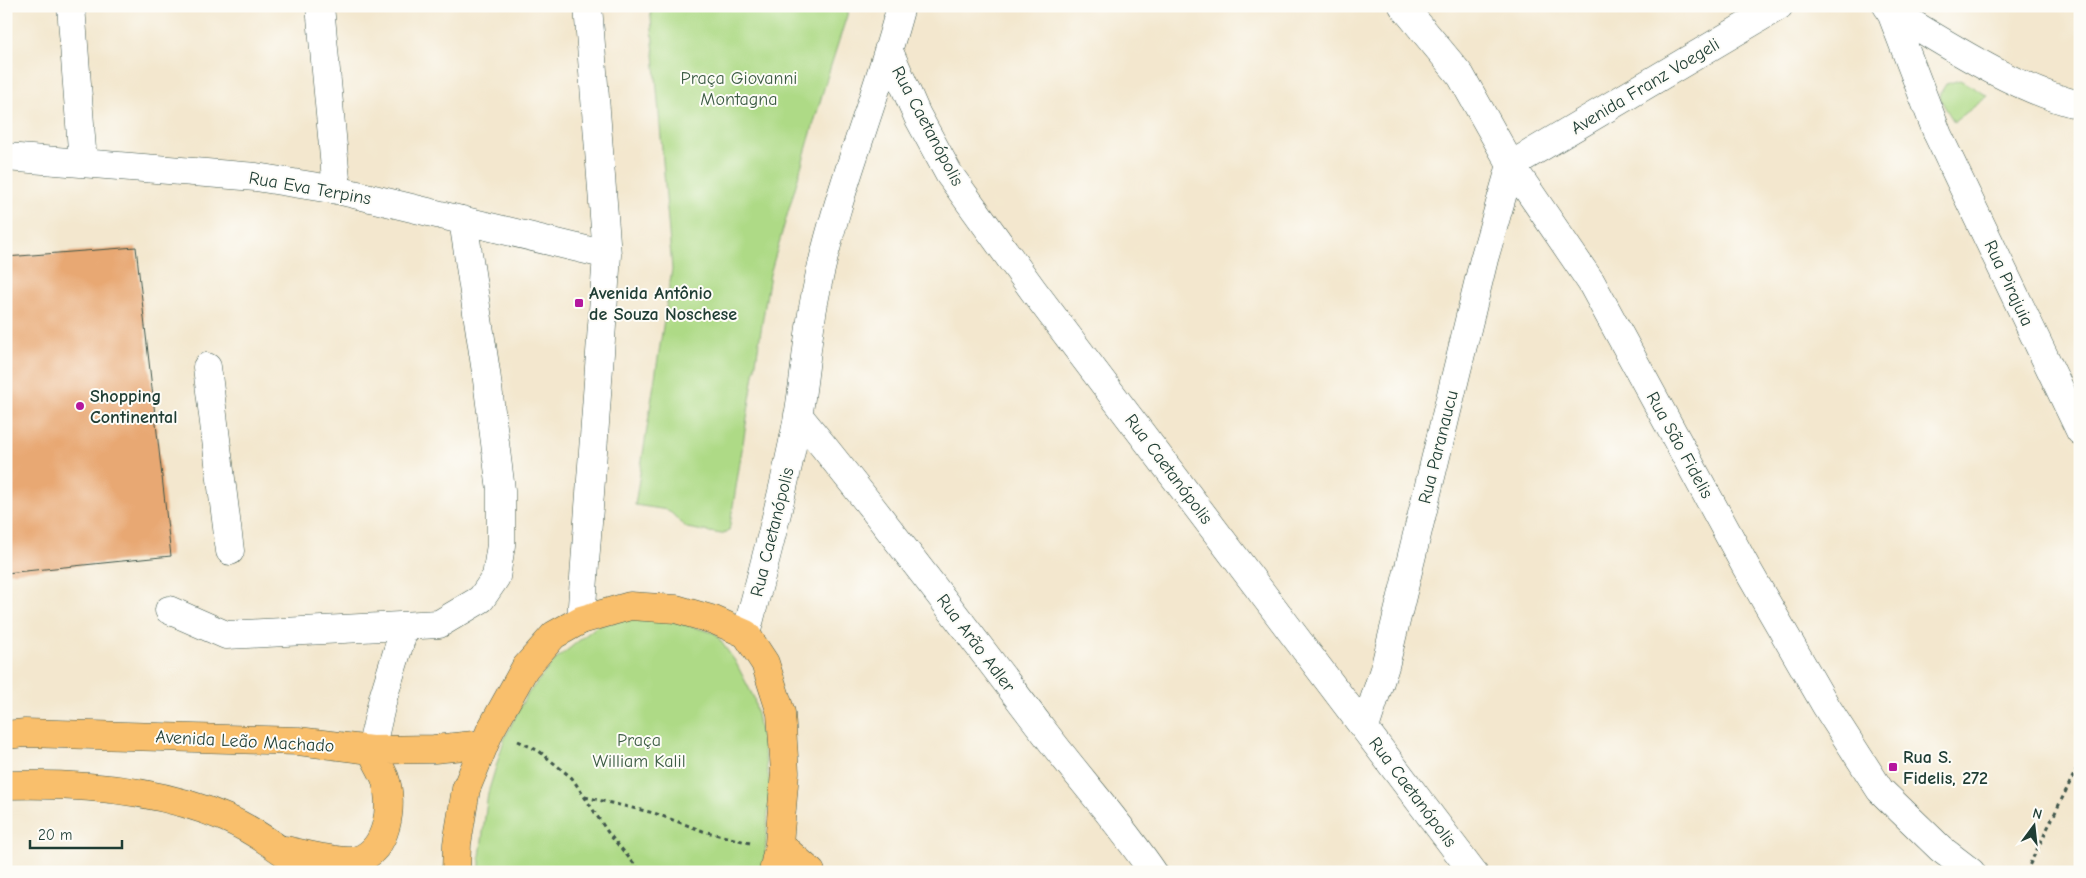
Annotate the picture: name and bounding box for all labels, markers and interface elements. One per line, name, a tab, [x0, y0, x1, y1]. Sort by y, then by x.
street label: Avenida Franz Voegeli	[1567, 34, 1723, 139]
street label: Rua Caetanópolis	[887, 63, 968, 190]
park label: Praça Giovanni Montagna	[681, 68, 797, 110]
street label: Rua Eva Terpins	[247, 167, 373, 210]
street label: Rua Pirajuia	[1980, 237, 2038, 329]
place label: Avenida Antônio de Souza Noschese	[589, 283, 737, 325]
marker: Avenida Antônio de Souza Noschese	[573, 297, 585, 309]
place label: Shopping Continental	[90, 386, 177, 428]
street label: Rua Paranaucu	[1414, 388, 1463, 506]
street label: Rua São Fidelis	[1642, 388, 1717, 502]
marker: Shopping Continental	[74, 400, 86, 412]
street label: Rua Caetanópolis	[1120, 410, 1217, 529]
street label: Rua Caetanópolis	[746, 465, 799, 599]
street label: Rua Arão Adler	[932, 590, 1020, 697]
street label: Avenida Leão Machado	[155, 726, 335, 757]
park label: Praça William Kalil	[592, 730, 686, 772]
street label: Rua Caetanópolis	[1364, 733, 1461, 852]
place label: Rua S. Fidelis, 272	[1903, 747, 1988, 789]
marker: Rua S. Fidelis, 272	[1887, 761, 1899, 773]
north arrow	[2008, 800, 2058, 850]
text: N	[2031, 805, 2044, 823]
scale bar	[30, 818, 122, 850]
text: 20 m	[38, 826, 72, 844]

